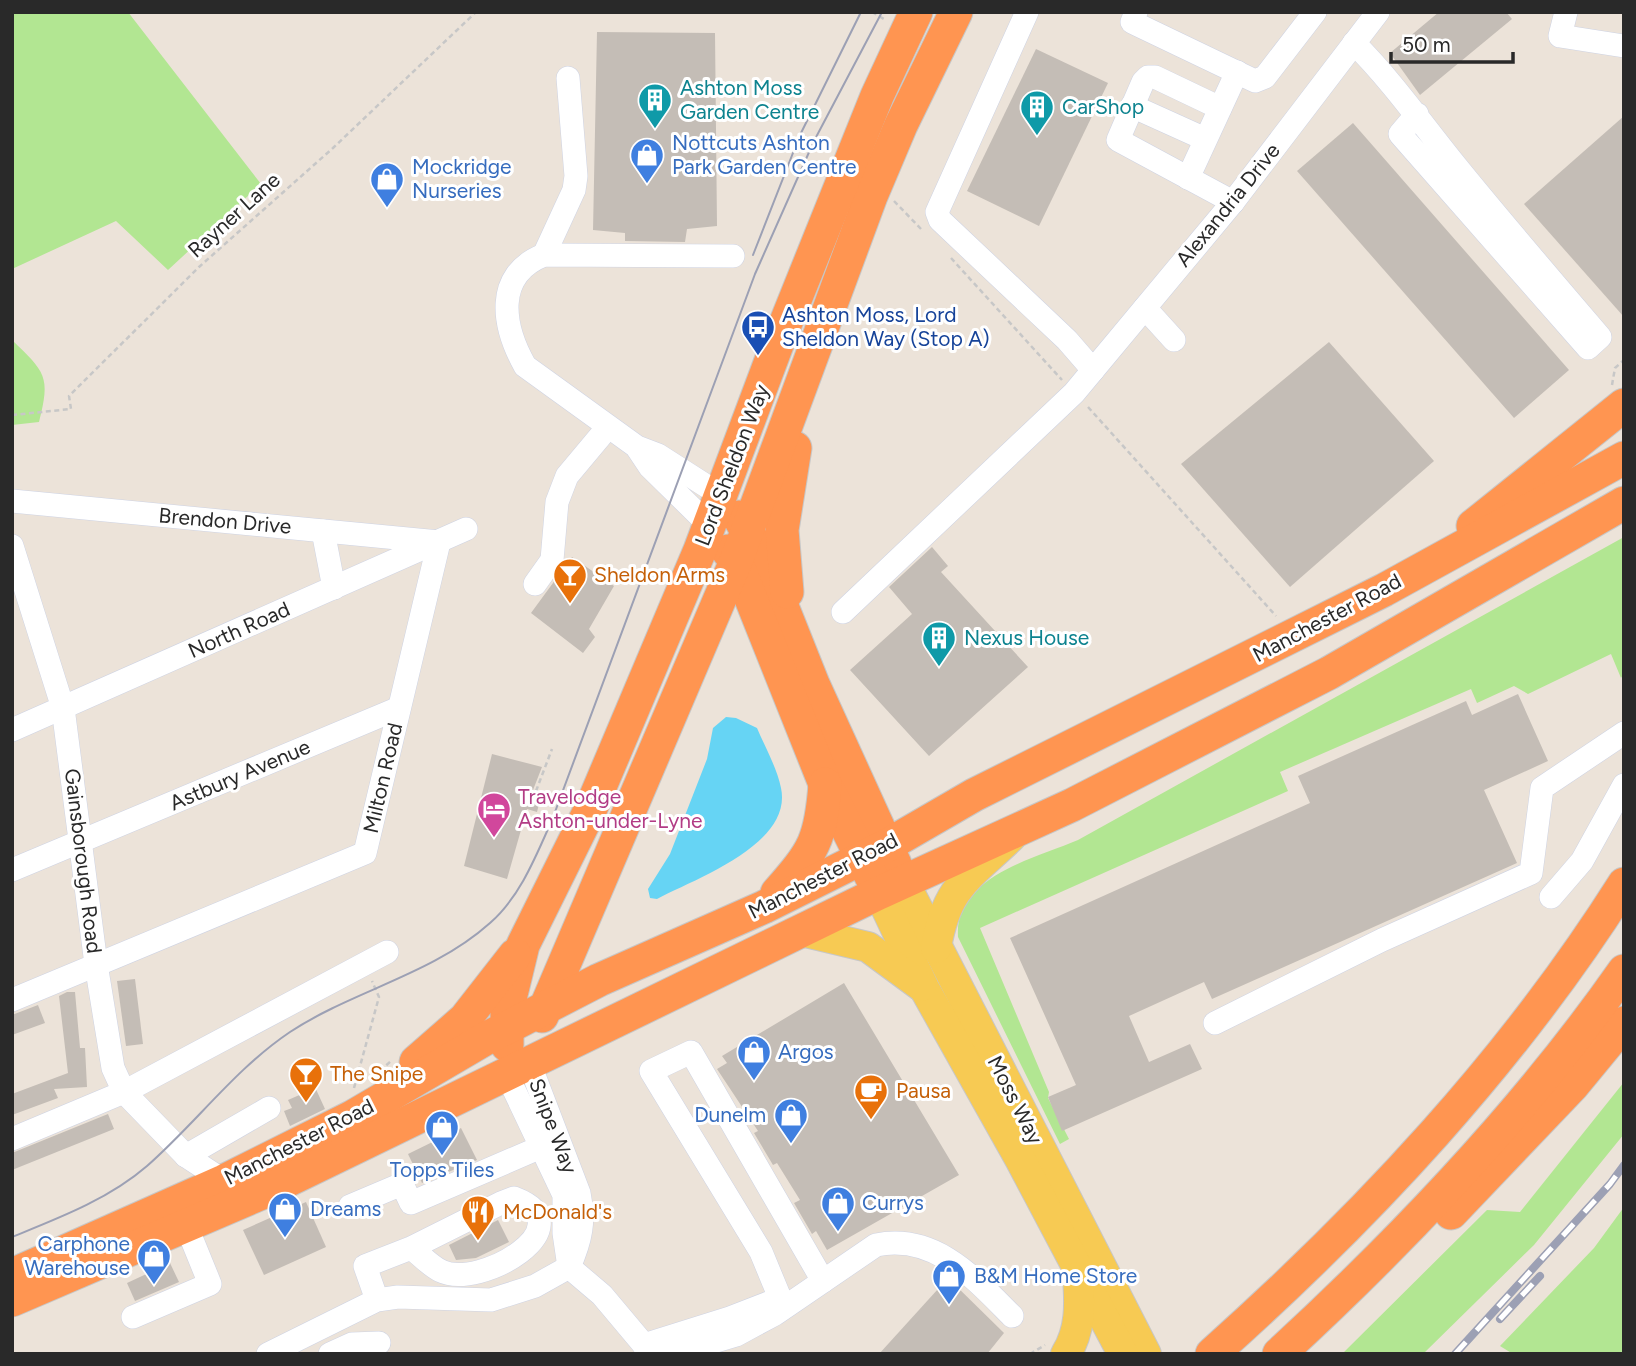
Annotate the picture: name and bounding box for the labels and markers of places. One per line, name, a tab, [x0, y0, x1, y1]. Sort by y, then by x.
place label: Ashton Moss Garden Centre	[680, 75, 819, 124]
building icon: Ashton Moss Garden Centre	[636, 81, 674, 130]
building icon: CarShop	[1018, 88, 1056, 137]
place label: CarShop	[1062, 94, 1144, 119]
place label: Nottcuts Ashton Park Garden Centre	[672, 130, 856, 179]
shop icon: Nottcuts Ashton Park Garden Centre	[628, 136, 666, 185]
place label: Mockridge Nurseries	[412, 154, 512, 203]
shop icon: Mockridge Nurseries	[368, 160, 406, 209]
place label: Ashton Moss, Lord Sheldon Way (Stop A)	[782, 302, 990, 351]
bus stop icon: Ashton Moss, Lord Sheldon Way (Stop A)	[739, 308, 777, 357]
bar icon: Sheldon Arms	[551, 556, 589, 605]
place label: Sheldon Arms	[594, 562, 725, 587]
building icon: Nexus House	[920, 619, 958, 668]
place label: Nexus House	[964, 625, 1089, 650]
place label: Travelodge Ashton-under-Lyne	[518, 784, 702, 833]
hotel icon: Travelodge Ashton-under-Lyne	[475, 790, 513, 839]
shop icon: Argos	[735, 1033, 773, 1082]
place label: Argos	[778, 1039, 834, 1064]
bar icon: The Snipe	[287, 1055, 325, 1104]
place label: The Snipe	[330, 1061, 423, 1086]
cafe icon: Pausa	[852, 1072, 890, 1121]
place label: Pausa	[896, 1078, 951, 1103]
shop icon: Dunelm	[772, 1096, 810, 1145]
place label: Dunelm	[694, 1102, 766, 1127]
shop icon: Topps Tiles	[423, 1108, 461, 1157]
place label: Topps Tiles	[390, 1157, 494, 1182]
shop icon: Currys	[819, 1184, 857, 1233]
shop icon: Dreams	[266, 1190, 304, 1239]
place label: Currys	[862, 1190, 924, 1215]
restaurant icon: McDonald's	[459, 1193, 497, 1242]
place label: Dreams	[310, 1196, 381, 1221]
place label: McDonald's	[503, 1199, 612, 1224]
place label: Carphone Warehouse	[25, 1231, 130, 1280]
shop icon: Carphone Warehouse	[135, 1237, 173, 1286]
shop icon: B&M Home Store	[930, 1257, 968, 1306]
place label: B&M Home Store	[974, 1263, 1137, 1288]

